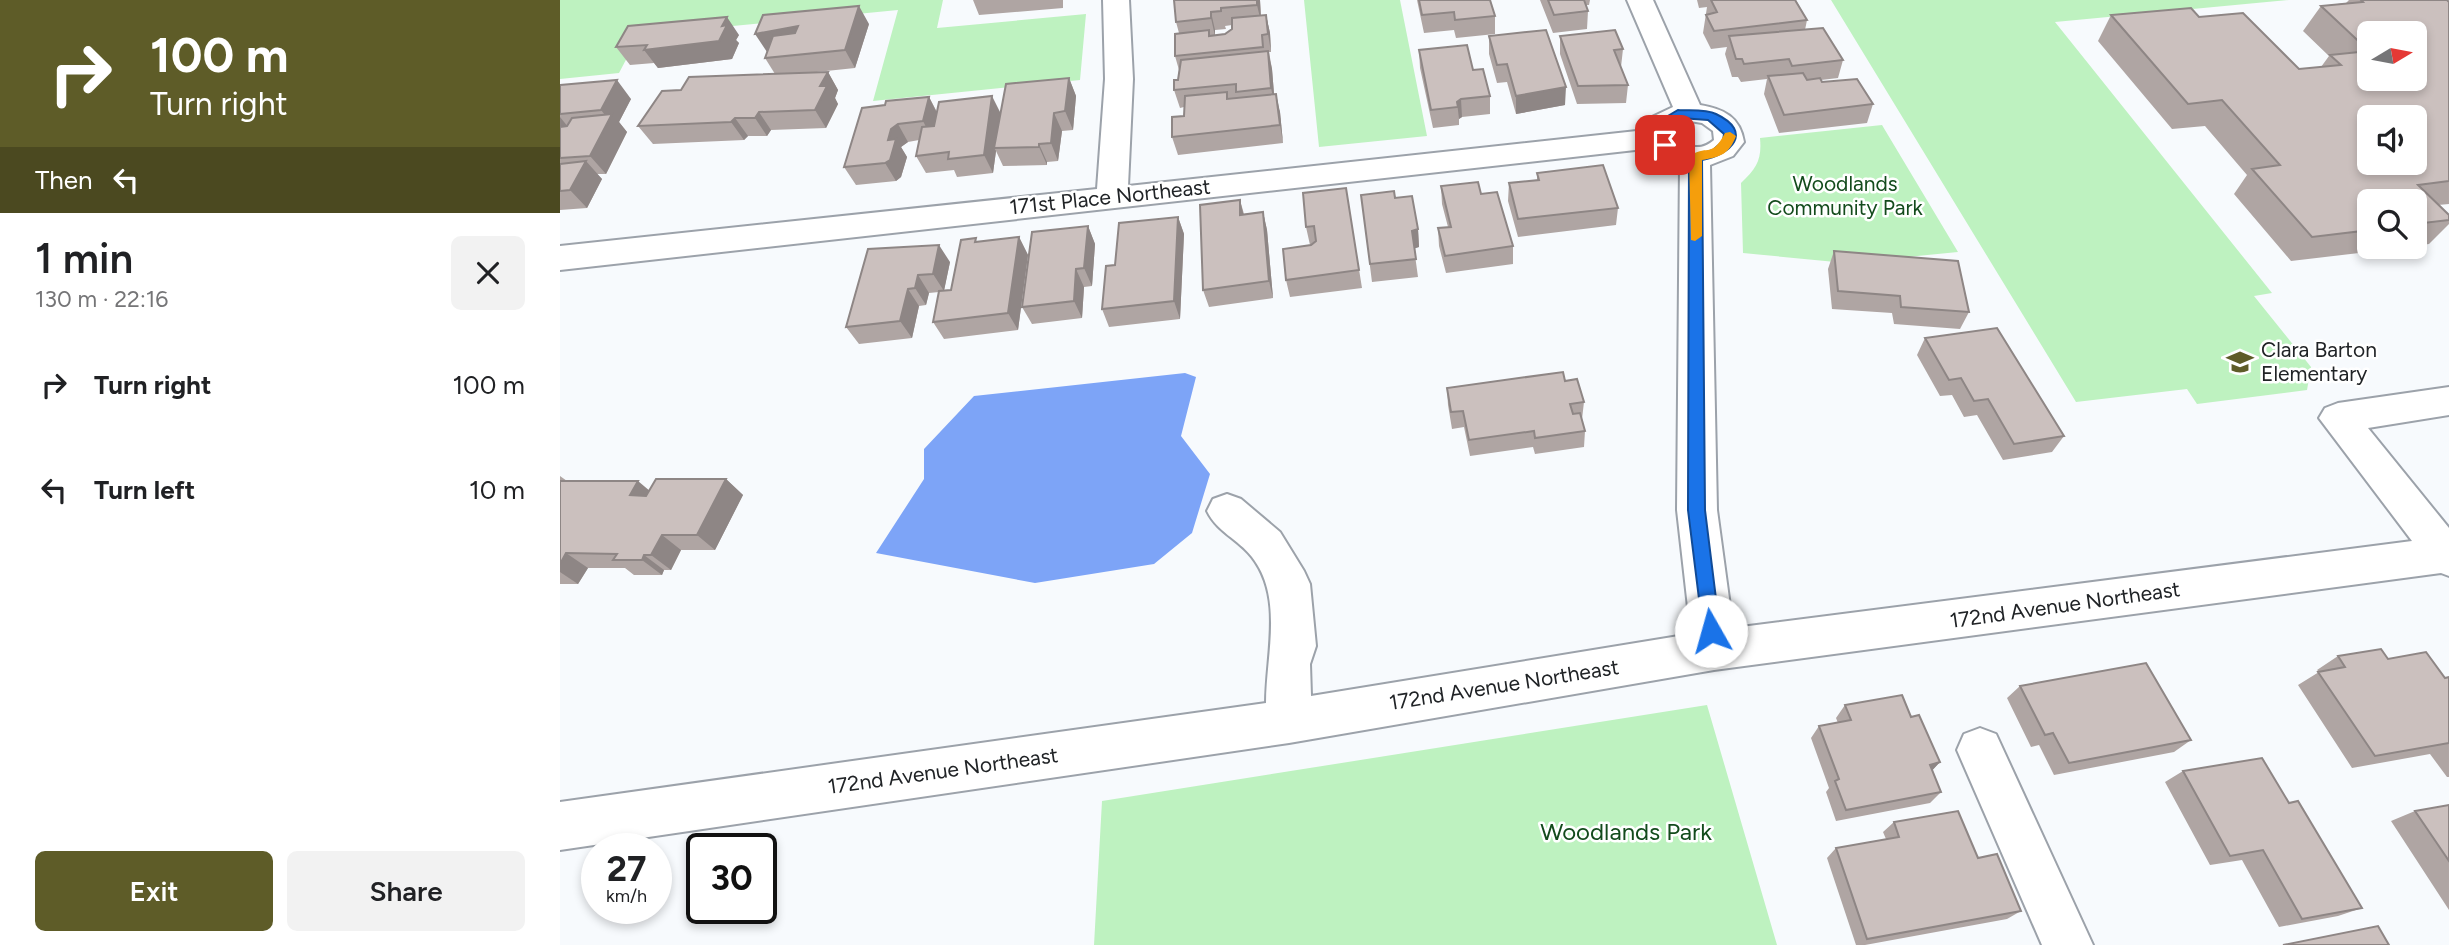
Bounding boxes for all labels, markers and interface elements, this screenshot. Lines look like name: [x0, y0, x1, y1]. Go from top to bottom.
north arrow: [2357, 21, 2427, 91]
map controls: [2357, 21, 2427, 259]
text: 100 m: [150, 25, 289, 84]
icon: right: [35, 28, 126, 119]
text: Turn right: [150, 85, 288, 123]
button: sound: [2357, 105, 2427, 175]
pin: [1635, 115, 1695, 175]
icon: arrive: [1646, 126, 1684, 164]
icon: left: [107, 161, 145, 199]
text: Then: [35, 164, 93, 196]
park label: Woodlands Community Park: [1767, 171, 1924, 220]
street label: 171st Place Northeast: [1008, 174, 1212, 219]
button: search: [2357, 189, 2427, 259]
text: 1 min: [35, 233, 133, 284]
button: close: [451, 236, 525, 310]
text: 130 m · 22:16: [35, 285, 168, 313]
place label: Clara Barton Elementary: [2261, 337, 2377, 386]
school or university icon: Clara Barton Elementary: [2225, 347, 2255, 377]
icon: right: [35, 366, 73, 404]
text: Turn right: [94, 369, 211, 401]
text: 100 m: [452, 369, 525, 401]
icon: left: [35, 471, 73, 509]
text: Turn left: [94, 474, 195, 506]
text: 10 m: [469, 474, 525, 506]
street label: 172nd Avenue Northeast: [1948, 576, 2182, 633]
position arrow: [1674, 594, 1748, 668]
street label: 172nd Avenue Northeast: [1387, 654, 1621, 715]
street label: 172nd Avenue Northeast: [826, 742, 1060, 799]
park label: Woodlands Park: [1540, 817, 1712, 846]
speed limit sign: 30: [686, 833, 777, 924]
text: 27: [607, 848, 646, 890]
button: Exit: [35, 851, 273, 931]
button: Share: [287, 851, 525, 931]
text: km/h: [606, 885, 647, 907]

